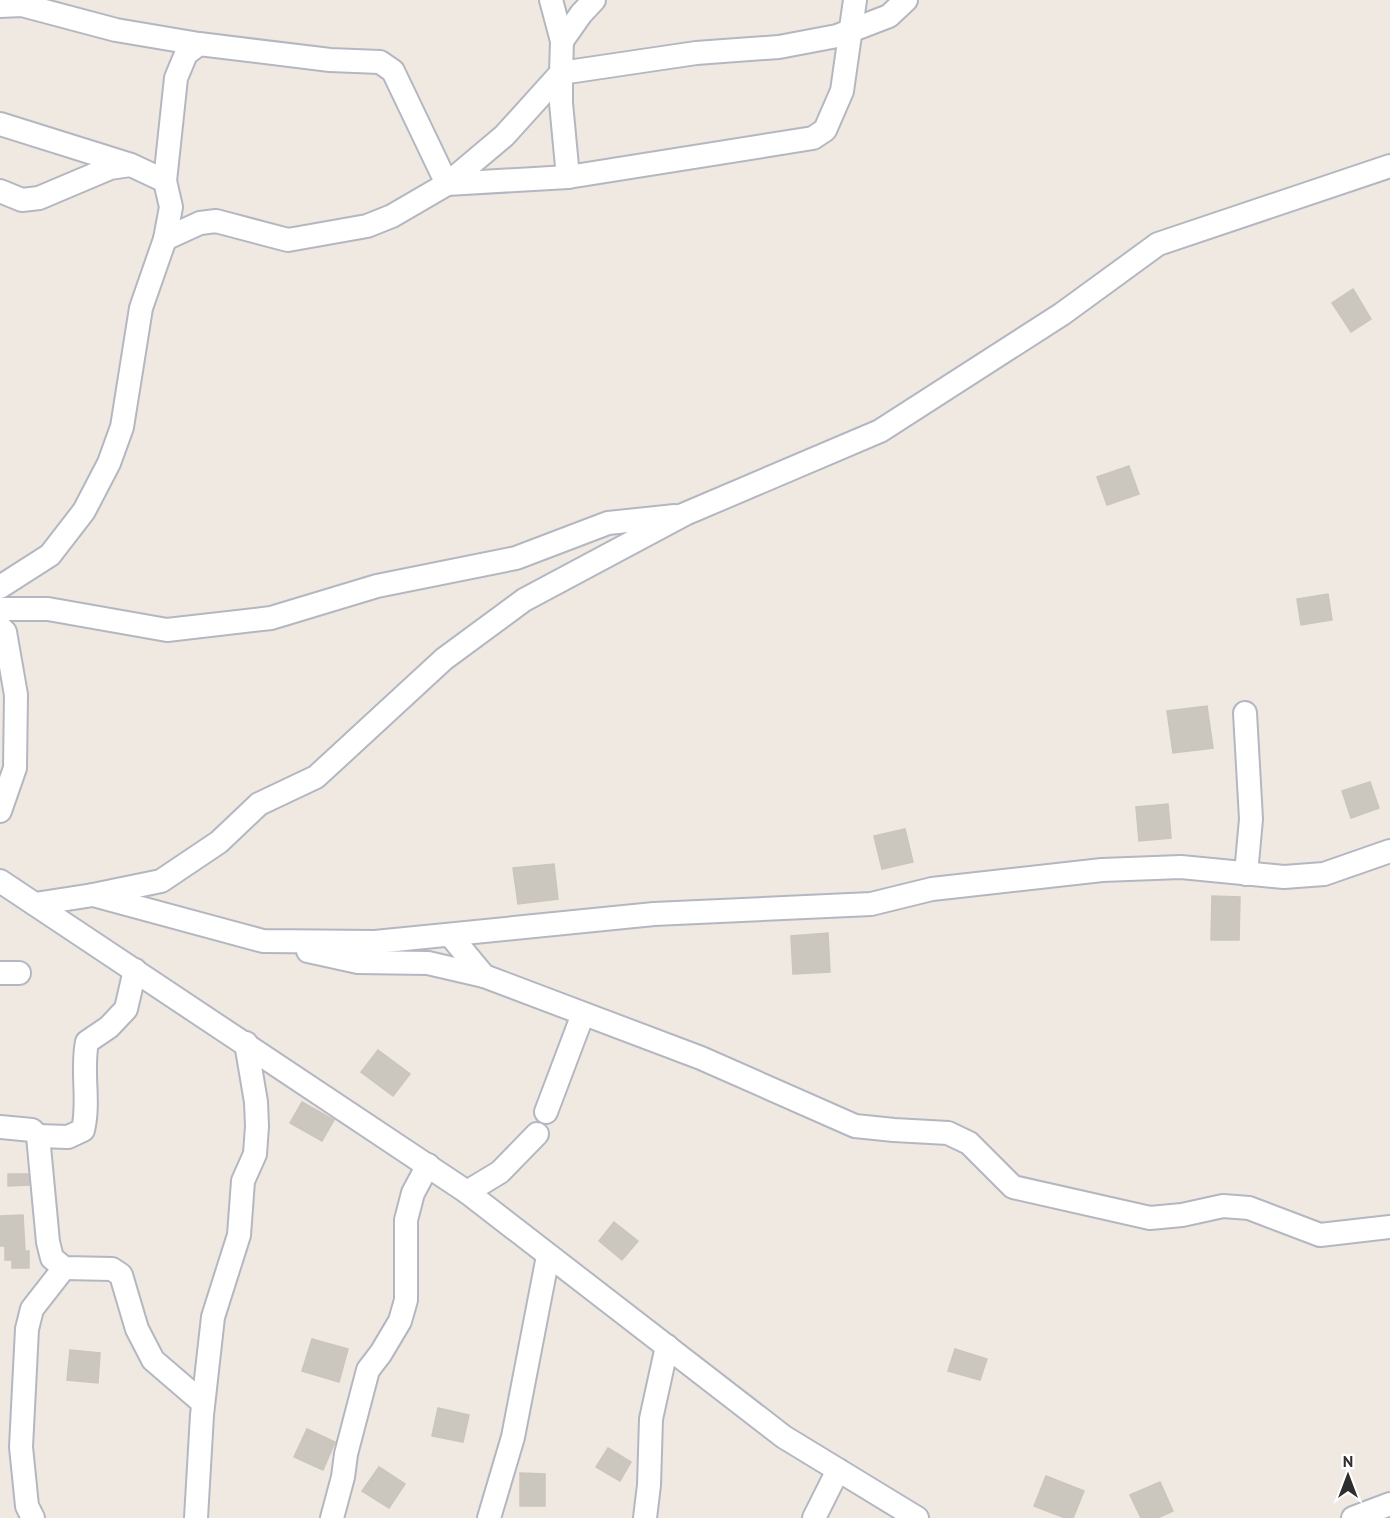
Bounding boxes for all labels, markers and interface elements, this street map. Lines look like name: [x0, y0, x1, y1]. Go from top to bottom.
north arrow: [1318, 1446, 1378, 1506]
text: N: [1343, 1451, 1353, 1471]

